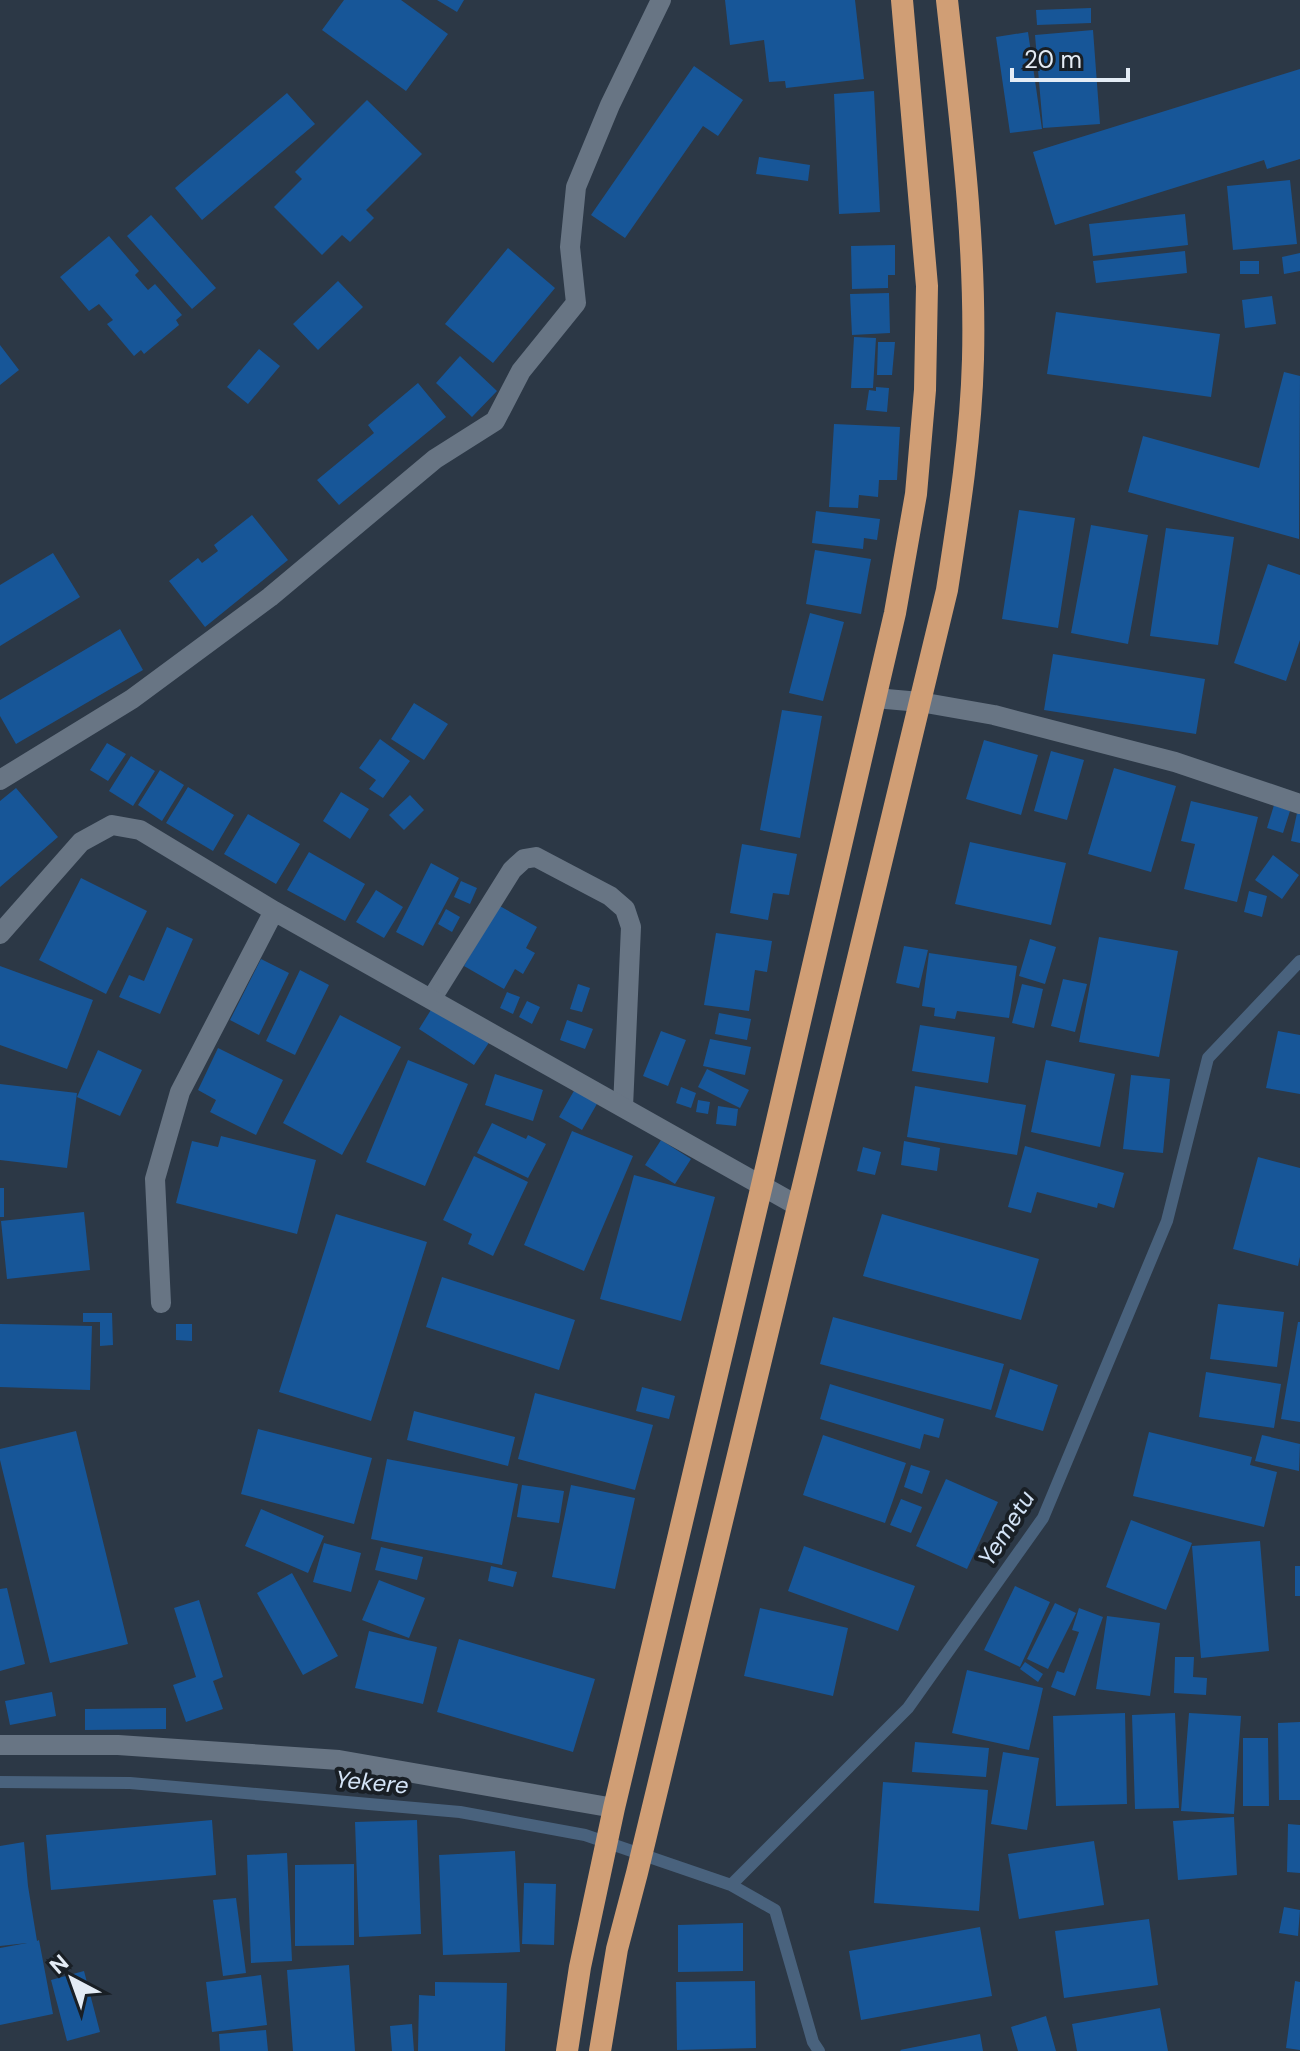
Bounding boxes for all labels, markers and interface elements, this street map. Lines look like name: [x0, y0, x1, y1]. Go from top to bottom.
scale bar: [1012, 32, 1128, 82]
text: 20 m: [1024, 44, 1082, 75]
water label: Yemetu: [971, 1484, 1041, 1572]
water label: Yekere: [334, 1763, 410, 1801]
north arrow: [32, 1939, 112, 2019]
text: N: [44, 1948, 75, 1980]

